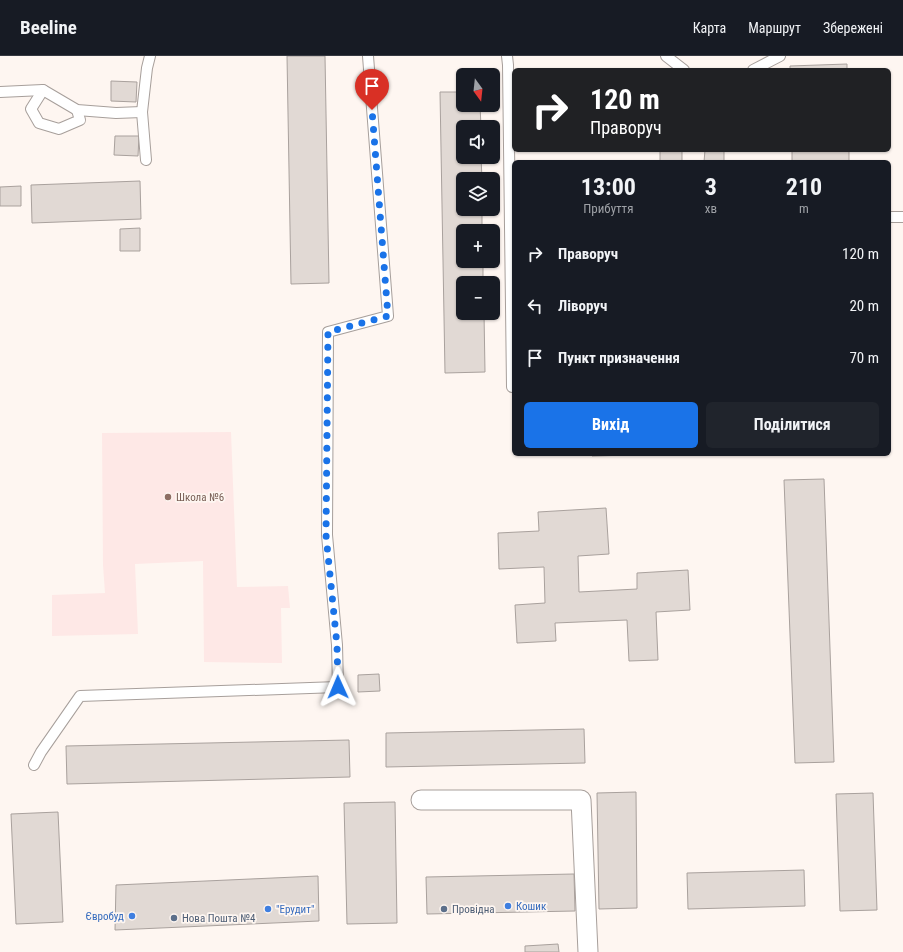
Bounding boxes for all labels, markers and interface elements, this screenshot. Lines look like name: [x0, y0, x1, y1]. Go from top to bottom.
text: Beeline: [20, 16, 77, 39]
text: Карта: [693, 20, 726, 36]
text: Маршрут: [748, 20, 801, 36]
text: Збережені: [823, 20, 883, 36]
north arrow: [456, 68, 500, 112]
map controls: [456, 68, 500, 320]
pin: [355, 69, 389, 110]
icon: arrive: [361, 75, 383, 97]
text: 120 m: [590, 83, 660, 116]
icon: right: [524, 84, 576, 136]
text: Праворуч: [590, 117, 662, 138]
button: sound: [456, 120, 500, 164]
button: layers: [456, 172, 500, 216]
text: 13:00: [581, 173, 636, 201]
text: 3: [705, 173, 717, 201]
text: 210: [786, 173, 822, 201]
text: Прибуття: [583, 201, 633, 216]
text: хв: [705, 201, 717, 216]
text: m: [799, 201, 809, 216]
button: +: [456, 224, 500, 268]
icon: right: [524, 243, 546, 265]
text: Праворуч: [558, 245, 618, 263]
text: 120 m: [842, 245, 879, 263]
button: −: [456, 276, 500, 320]
icon: left: [524, 295, 546, 317]
text: Ліворуч: [558, 297, 607, 315]
text: 20 m: [849, 297, 879, 315]
icon: arrive: [524, 347, 546, 369]
text: Пункт призначення: [558, 349, 680, 367]
text: 70 m: [849, 349, 879, 367]
button: Вихід: [524, 402, 698, 448]
button: Поділитися: [706, 402, 879, 448]
place label: Школа №6: [176, 491, 224, 504]
marker: Школа №6: [163, 492, 173, 502]
position arrow: [317, 666, 359, 708]
place label: Кошик: [516, 900, 547, 913]
marker: Кошик: [503, 901, 513, 911]
place label: "Ерудит": [276, 903, 314, 916]
place label: Провідна: [452, 903, 495, 916]
marker: "Ерудит": [263, 904, 273, 914]
marker: Провідна: [439, 904, 449, 914]
place label: Євробуд: [86, 910, 124, 923]
marker: Євробуд: [127, 911, 137, 921]
place label: Нова Пошта №4: [182, 912, 256, 925]
marker: Нова Пошта №4: [169, 913, 179, 923]

